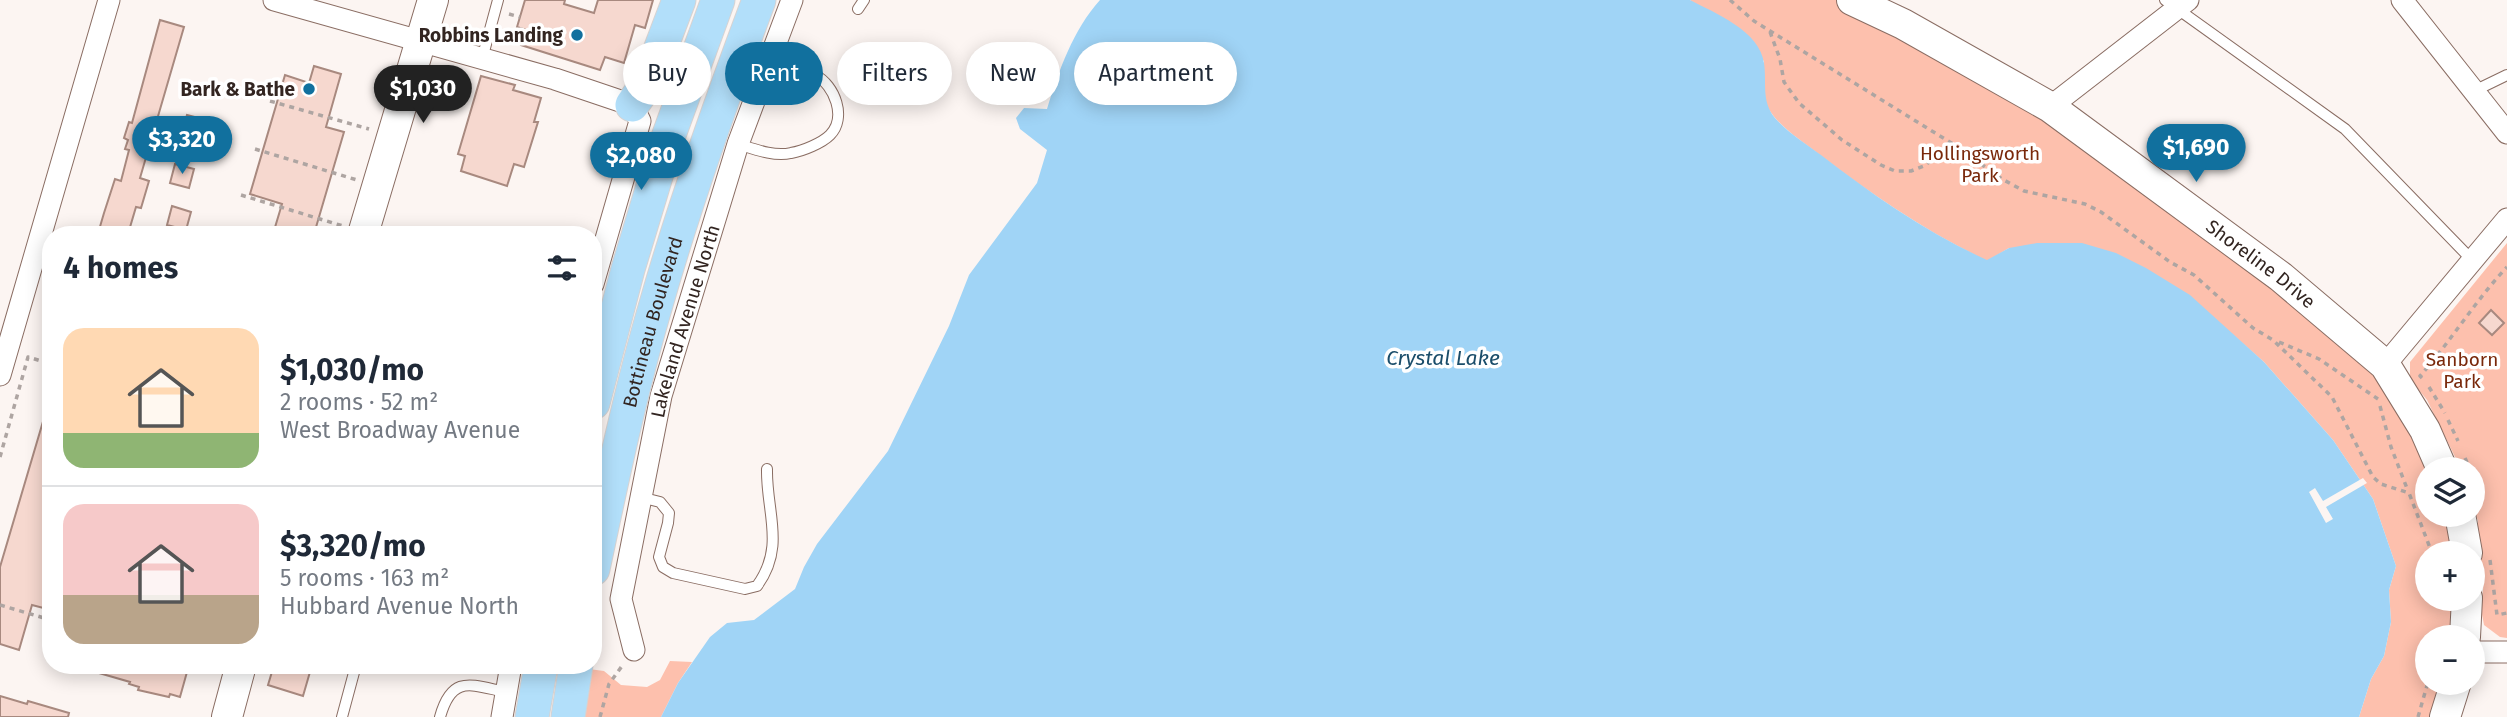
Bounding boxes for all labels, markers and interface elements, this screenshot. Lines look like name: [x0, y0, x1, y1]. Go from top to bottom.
place label: Robbins Landing: [419, 24, 564, 47]
marker: Robbins Landing: [569, 27, 585, 43]
chip: Buy: [623, 42, 711, 105]
chip: Rent: [725, 42, 823, 105]
chip: Filters: [837, 42, 952, 105]
chip: New: [966, 42, 1060, 105]
chip: Apartment: [1074, 42, 1237, 105]
pin: $1,030: [366, 66, 480, 125]
text: $1,030: [390, 74, 456, 102]
place label: Bark & Bathe: [180, 78, 295, 101]
marker: Bark & Bathe: [301, 81, 317, 97]
pin: $3,320: [125, 116, 239, 176]
pin: $1,690: [2139, 124, 2253, 184]
text: $3,320: [148, 125, 216, 153]
pin: $2,080: [584, 132, 698, 192]
text: $1,690: [2163, 133, 2229, 161]
text: $2,080: [606, 141, 676, 169]
park label: Hollingsworth Park: [1920, 142, 2040, 187]
street label: Shoreline Drive: [2201, 215, 2320, 313]
street label: Lakeland Avenue North: [646, 222, 725, 420]
street label: Bottineau Boulevard: [618, 234, 688, 410]
icon: filters: [543, 249, 581, 287]
text: 4 homes: [63, 250, 178, 286]
water label: Crystal Lake: [1386, 345, 1500, 371]
park label: Sanborn Park: [2426, 348, 2498, 393]
text: $1,030/mo: [280, 352, 424, 388]
icon: home: [119, 356, 203, 440]
text: 2 rooms · 52 m²: [280, 388, 438, 416]
text: West Broadway Avenue: [280, 416, 520, 444]
map controls: [2415, 457, 2485, 695]
button: layers: [2415, 457, 2485, 527]
text: $3,320/mo: [280, 528, 426, 564]
icon: home: [119, 532, 203, 616]
button: +: [2415, 541, 2485, 611]
text: 5 rooms · 163 m²: [280, 564, 449, 592]
text: Hubbard Avenue North: [280, 592, 519, 620]
button: −: [2415, 625, 2485, 695]

